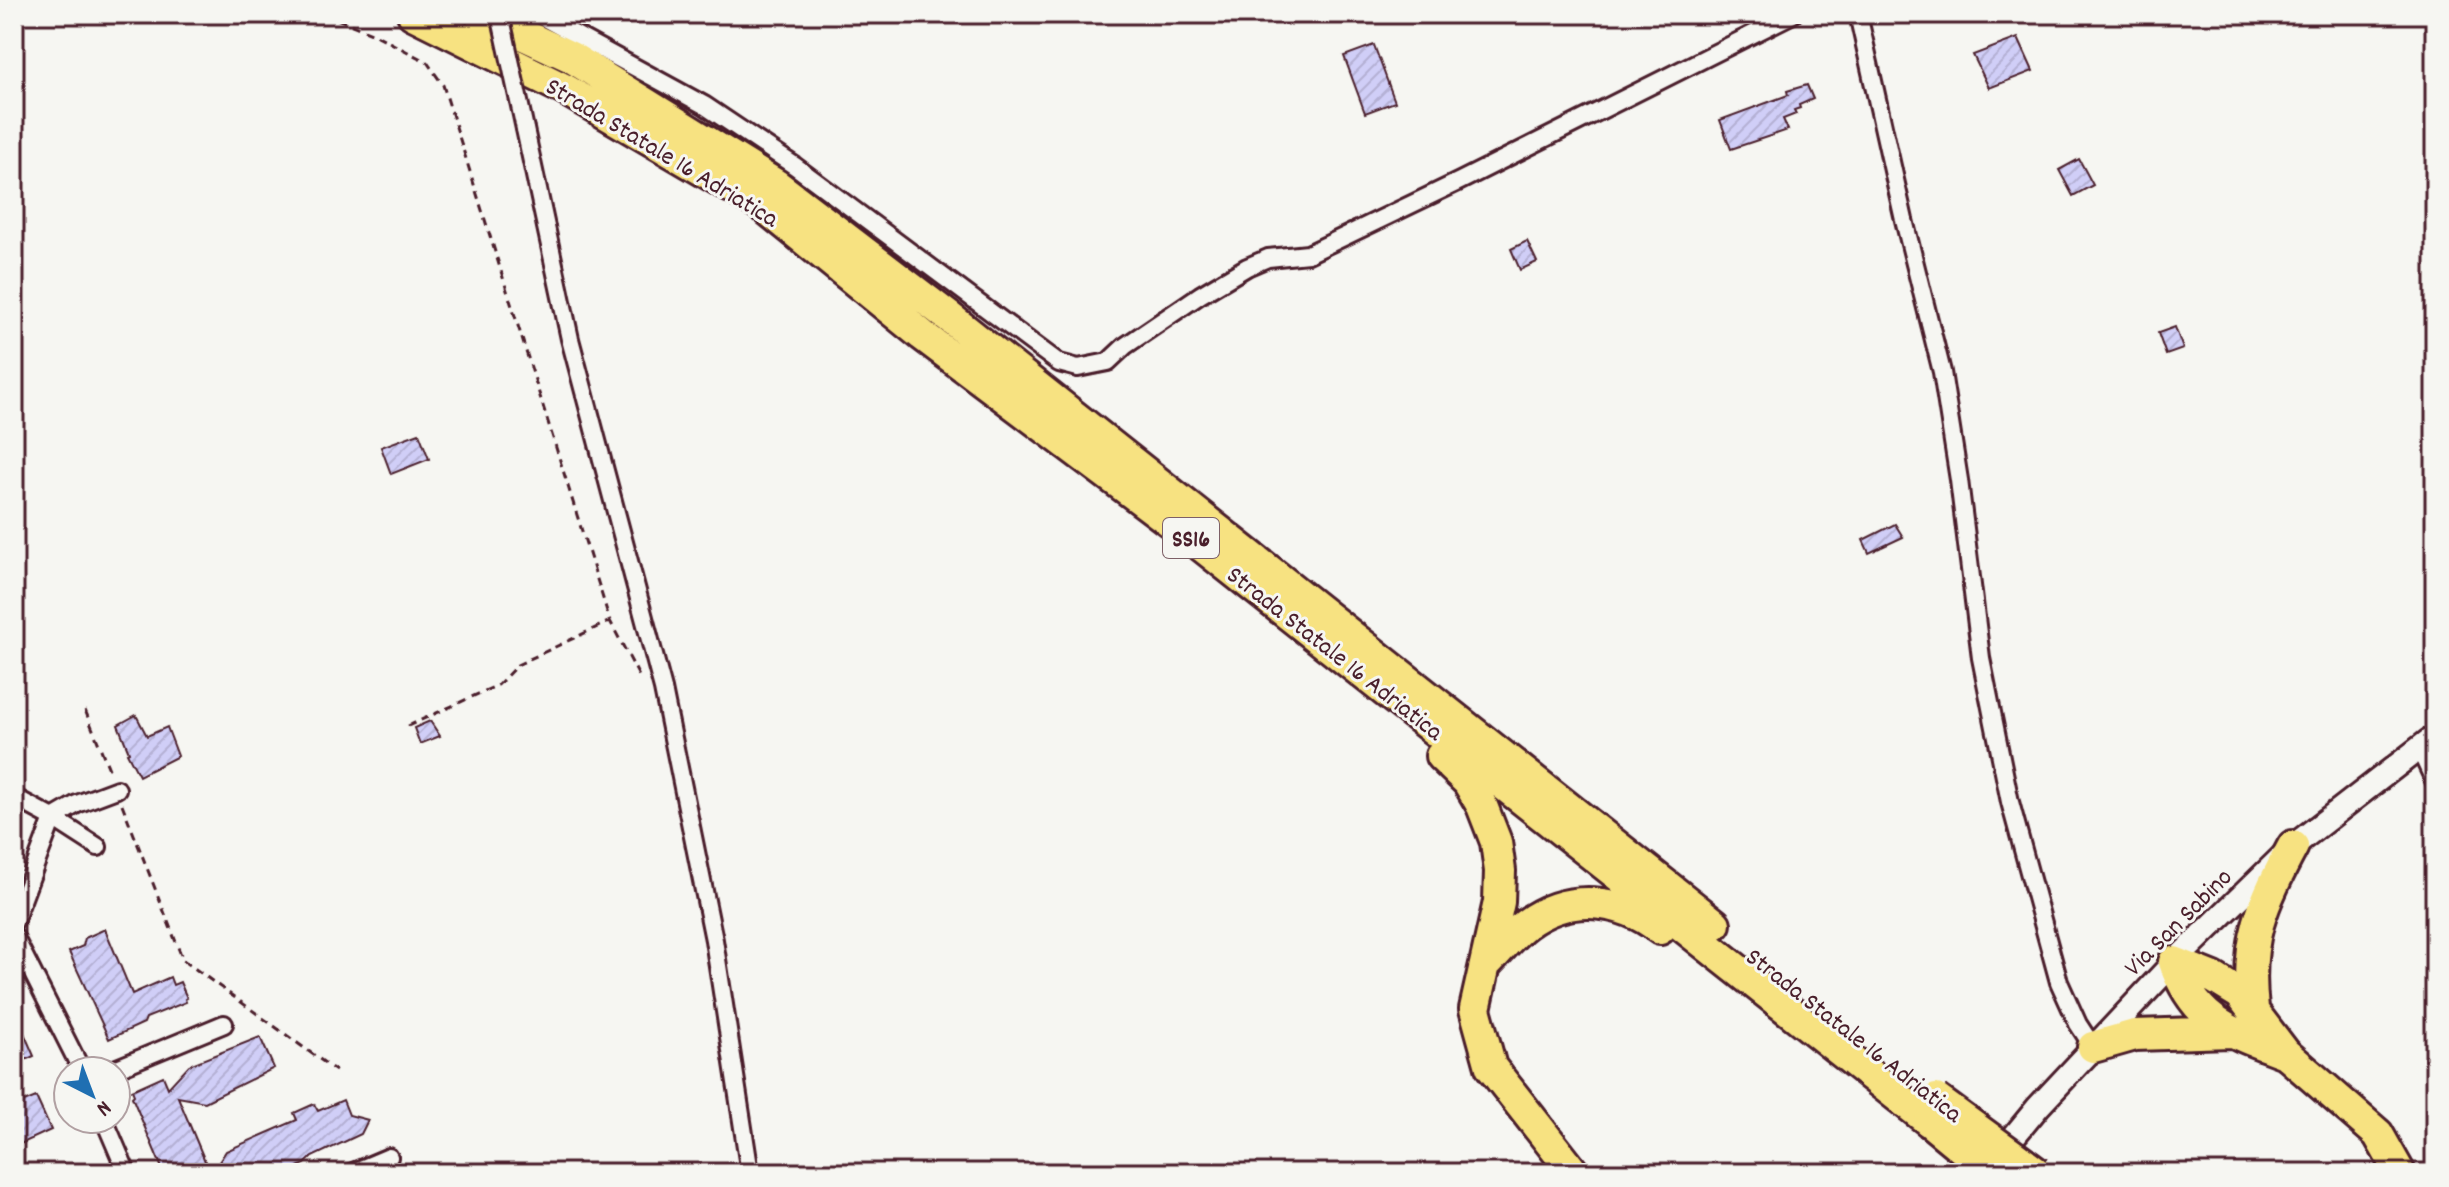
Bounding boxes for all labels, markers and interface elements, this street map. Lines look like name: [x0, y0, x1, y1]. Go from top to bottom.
street label: Strada Statale 16 Adriatica: [538, 70, 786, 239]
road number: SS16: [1163, 518, 1219, 558]
street label: Strada Statale 16 Adriatica: [1218, 558, 1451, 752]
street label: Via San Sabino: [2117, 861, 2242, 986]
street label: Strada Statale 16 Adriatica: [1737, 940, 1970, 1134]
north arrow: [52, 1055, 132, 1135]
text: N: [89, 1092, 117, 1123]

